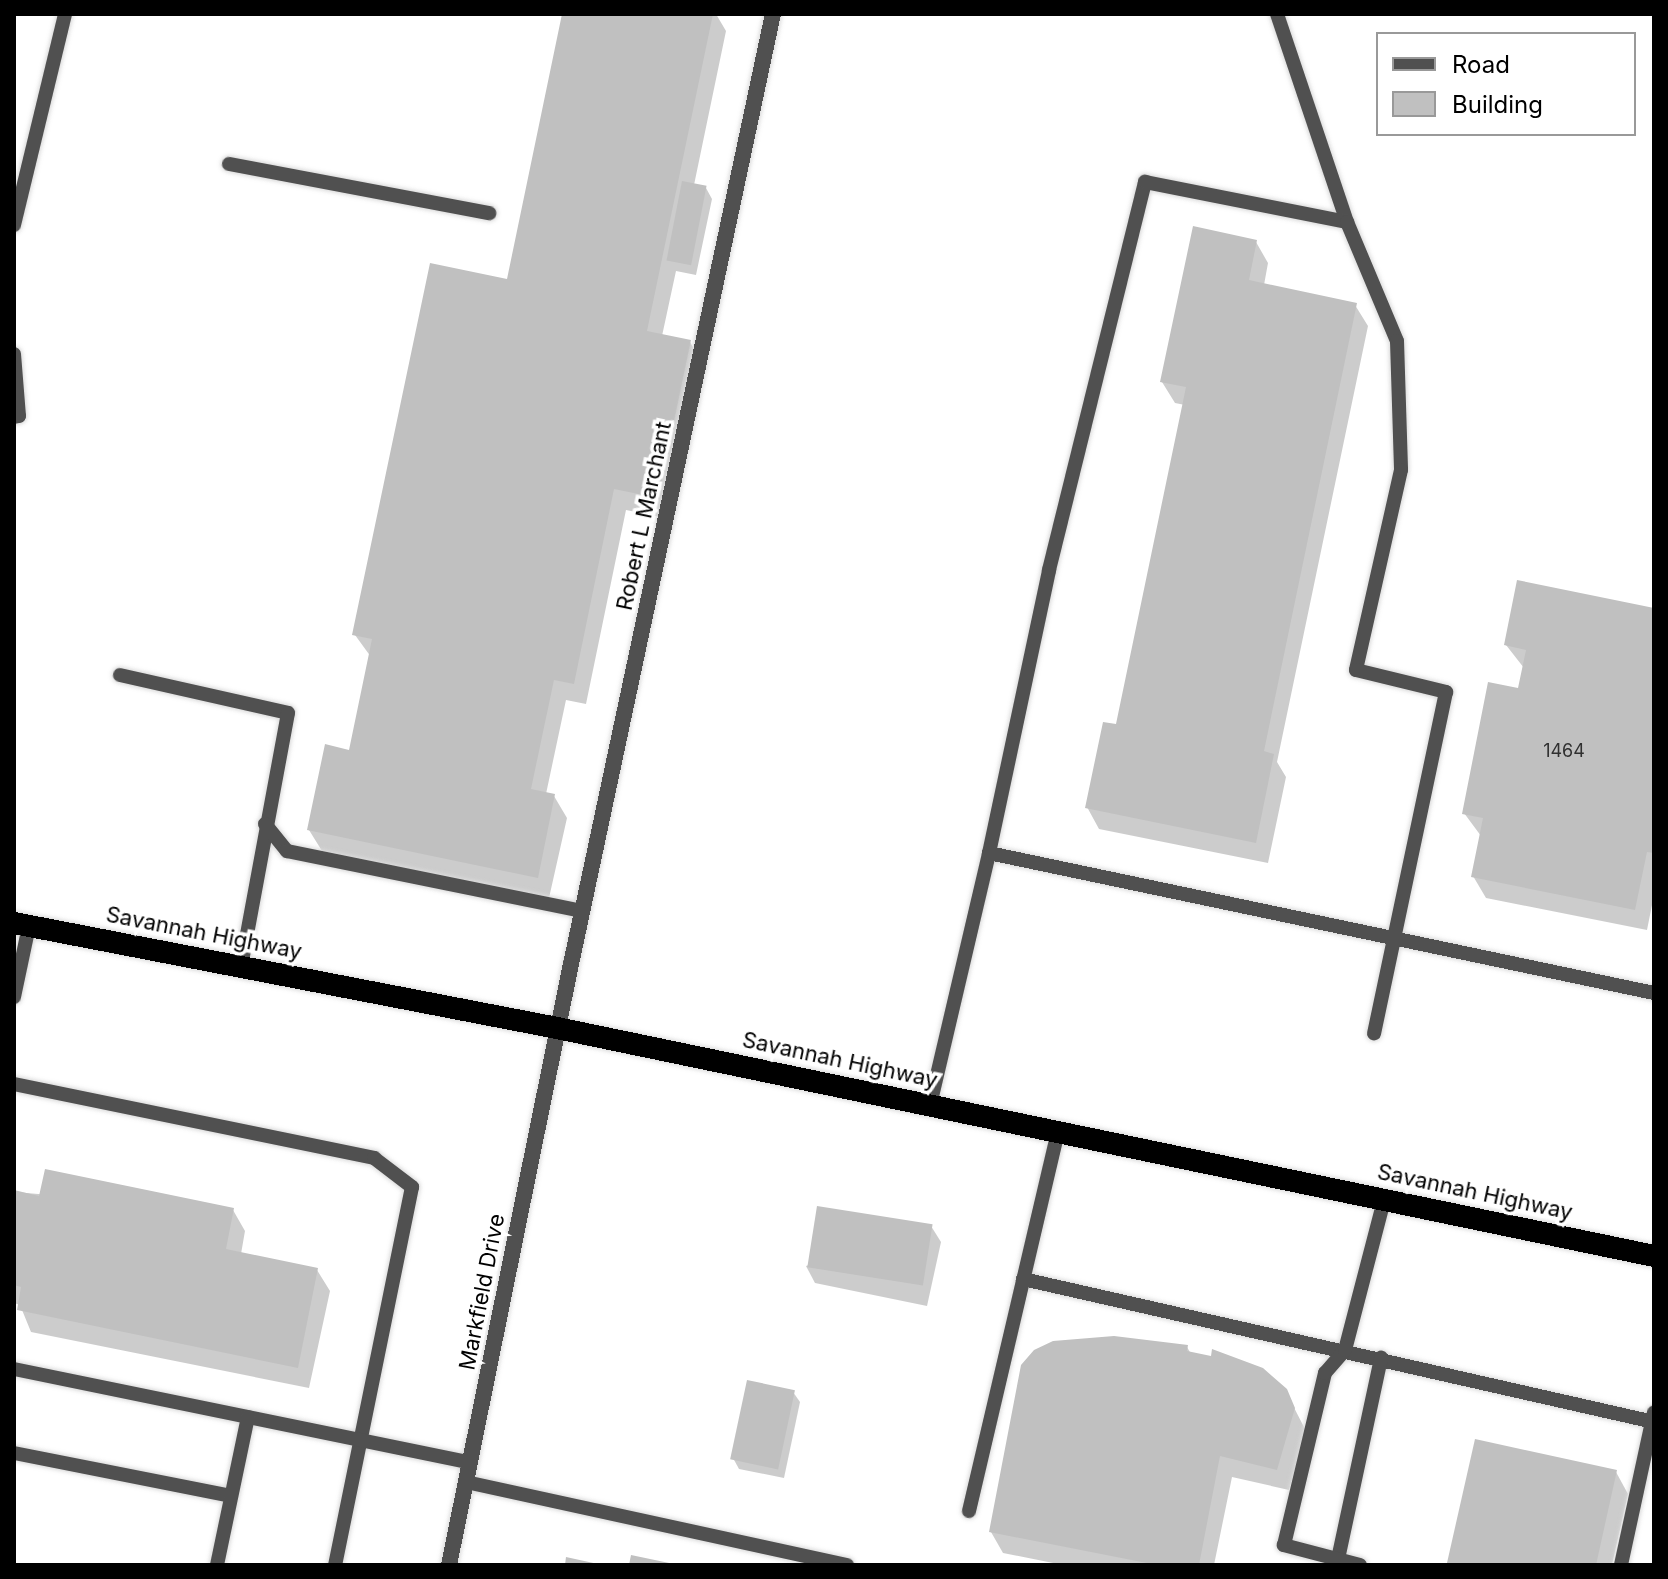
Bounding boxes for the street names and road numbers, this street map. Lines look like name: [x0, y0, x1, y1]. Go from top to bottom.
street label: Robert L Marchant: [611, 419, 677, 613]
street label: Savannah Highway: [104, 901, 304, 965]
street label: Savannah Highway: [740, 1026, 940, 1094]
street label: Savannah Highway: [1375, 1158, 1575, 1226]
street label: Markfield Drive: [454, 1212, 510, 1372]

